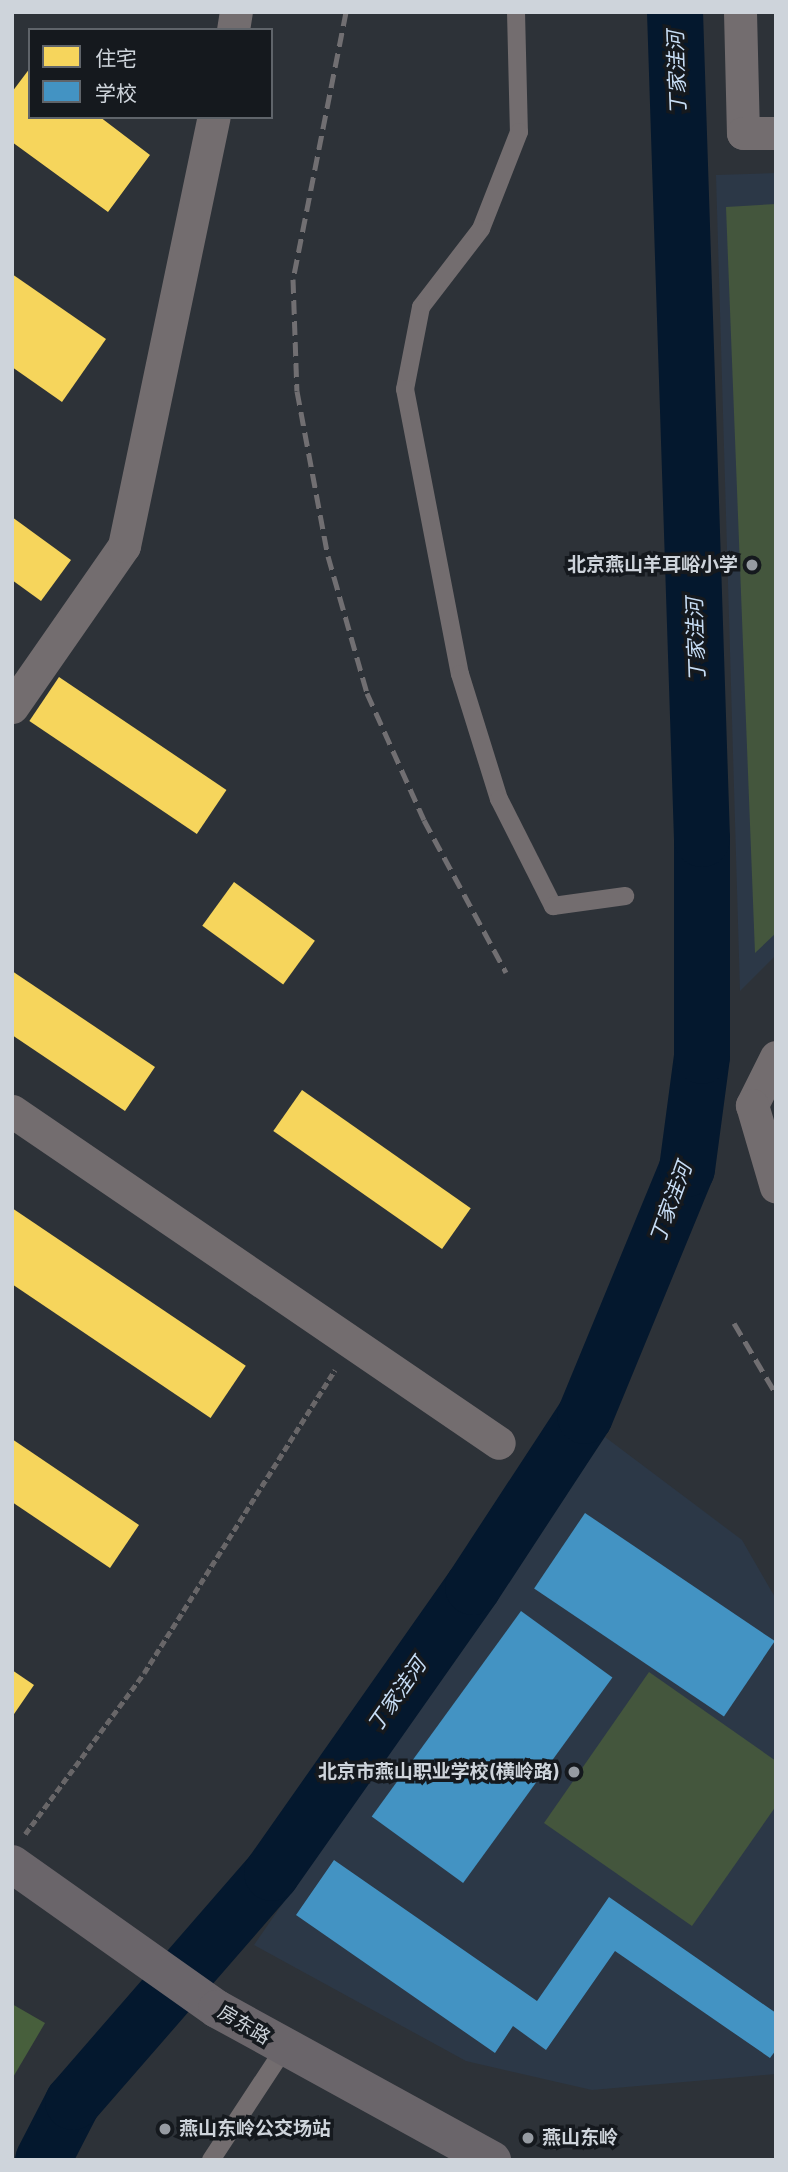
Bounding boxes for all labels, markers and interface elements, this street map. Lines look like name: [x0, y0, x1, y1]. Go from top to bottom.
legend: [28, 28, 273, 119]
water label: 丁家洼河: [663, 31, 691, 115]
text: 住宅: [95, 46, 137, 71]
text: 学校: [95, 81, 137, 106]
place label: 北京燕山羊耳峪小学: [567, 554, 738, 576]
marker: 北京燕山羊耳峪小学: [744, 557, 760, 573]
water label: 丁家洼河: [682, 598, 710, 682]
water label: 丁家洼河: [645, 1159, 697, 1247]
water label: 丁家洼河: [363, 1653, 431, 1737]
place label: 北京市燕山职业学校(横岭路): [318, 1761, 560, 1783]
marker: 北京市燕山职业学校(横岭路): [566, 1764, 582, 1780]
street label: 房东路: [214, 2001, 274, 2049]
place label: 燕山东岭公交场站: [179, 2118, 331, 2140]
marker: 燕山东岭公交场站: [157, 2121, 173, 2137]
place label: 燕山东岭: [542, 2127, 618, 2149]
marker: 燕山东岭: [520, 2130, 536, 2146]

